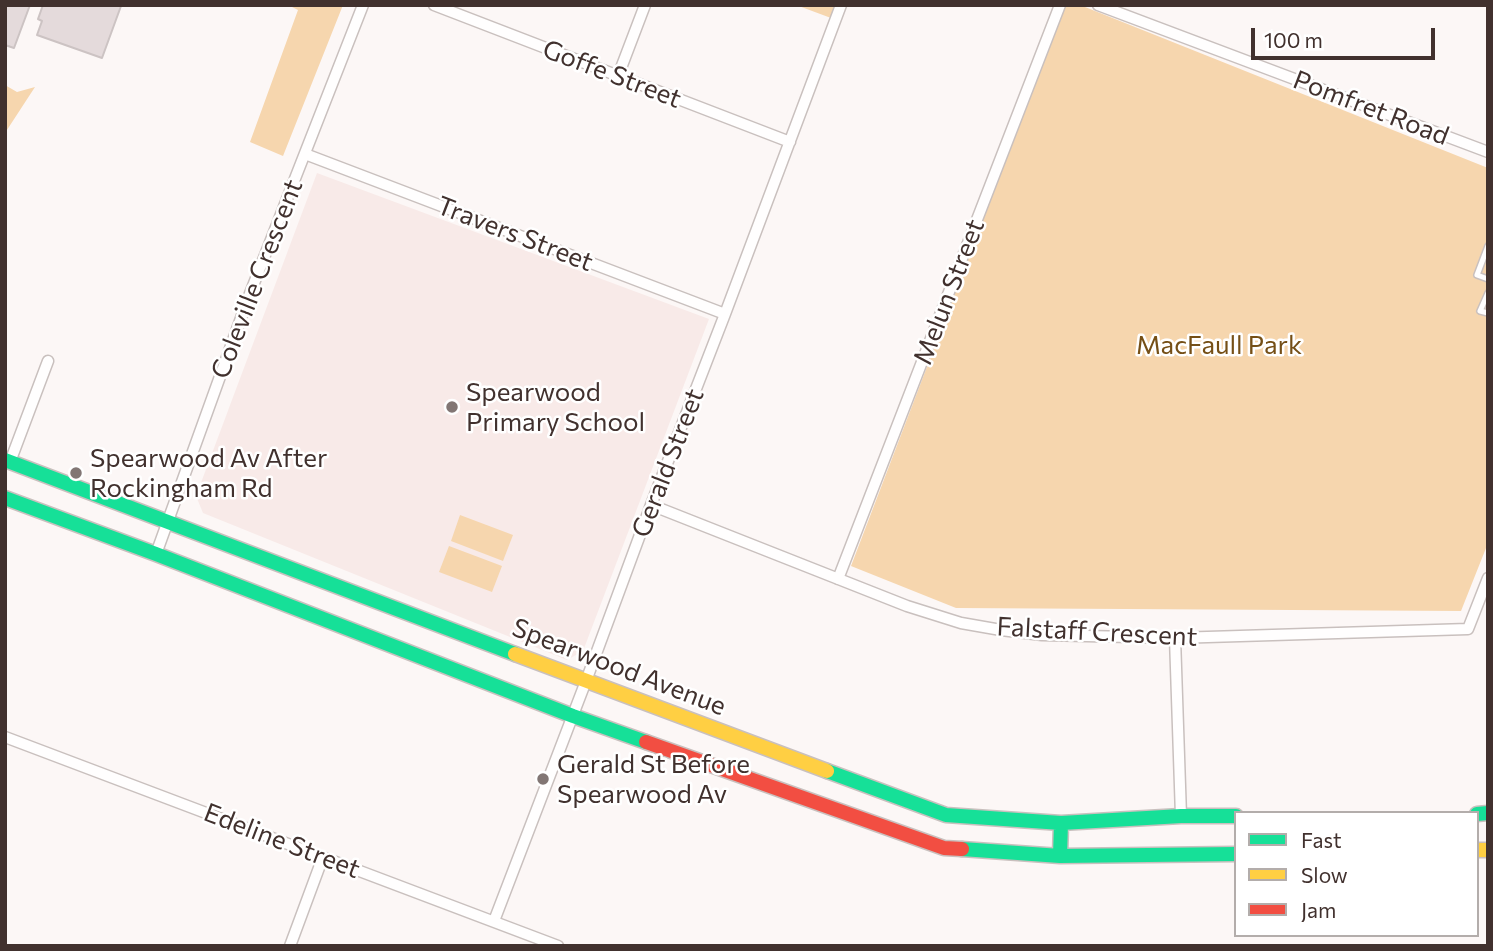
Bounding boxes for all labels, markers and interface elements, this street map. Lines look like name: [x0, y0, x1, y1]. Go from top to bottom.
scale bar: [1255, 14, 1439, 58]
text: 100 m: [1264, 27, 1323, 52]
street label: Goffe Street: [538, 33, 686, 115]
street label: Pomfret Road: [1289, 64, 1453, 152]
street label: Coleville Crescent: [205, 175, 309, 383]
street label: Travers Street: [433, 190, 597, 278]
street label: Melun Street: [907, 215, 991, 369]
park label: MacFaull Park: [1136, 329, 1302, 361]
place label: Spearwood Primary School: [466, 376, 645, 438]
street label: Gerald Street: [625, 384, 711, 542]
marker: Spearwood Primary School: [444, 399, 460, 415]
place label: Spearwood Av After Rockingham Rd: [90, 442, 327, 504]
marker: Spearwood Av After Rockingham Rd: [68, 465, 84, 481]
street label: Falstaff Crescent: [996, 611, 1198, 653]
street label: Spearwood Avenue: [508, 612, 730, 722]
place label: Gerald St Before Spearwood Av: [557, 748, 750, 810]
marker: Gerald St Before Spearwood Av: [535, 771, 551, 787]
street label: Edeline Street: [200, 797, 364, 885]
legend: [1234, 811, 1479, 937]
text: Fast: [1301, 827, 1342, 852]
text: Slow: [1301, 862, 1348, 887]
text: Jam: [1301, 897, 1336, 922]

